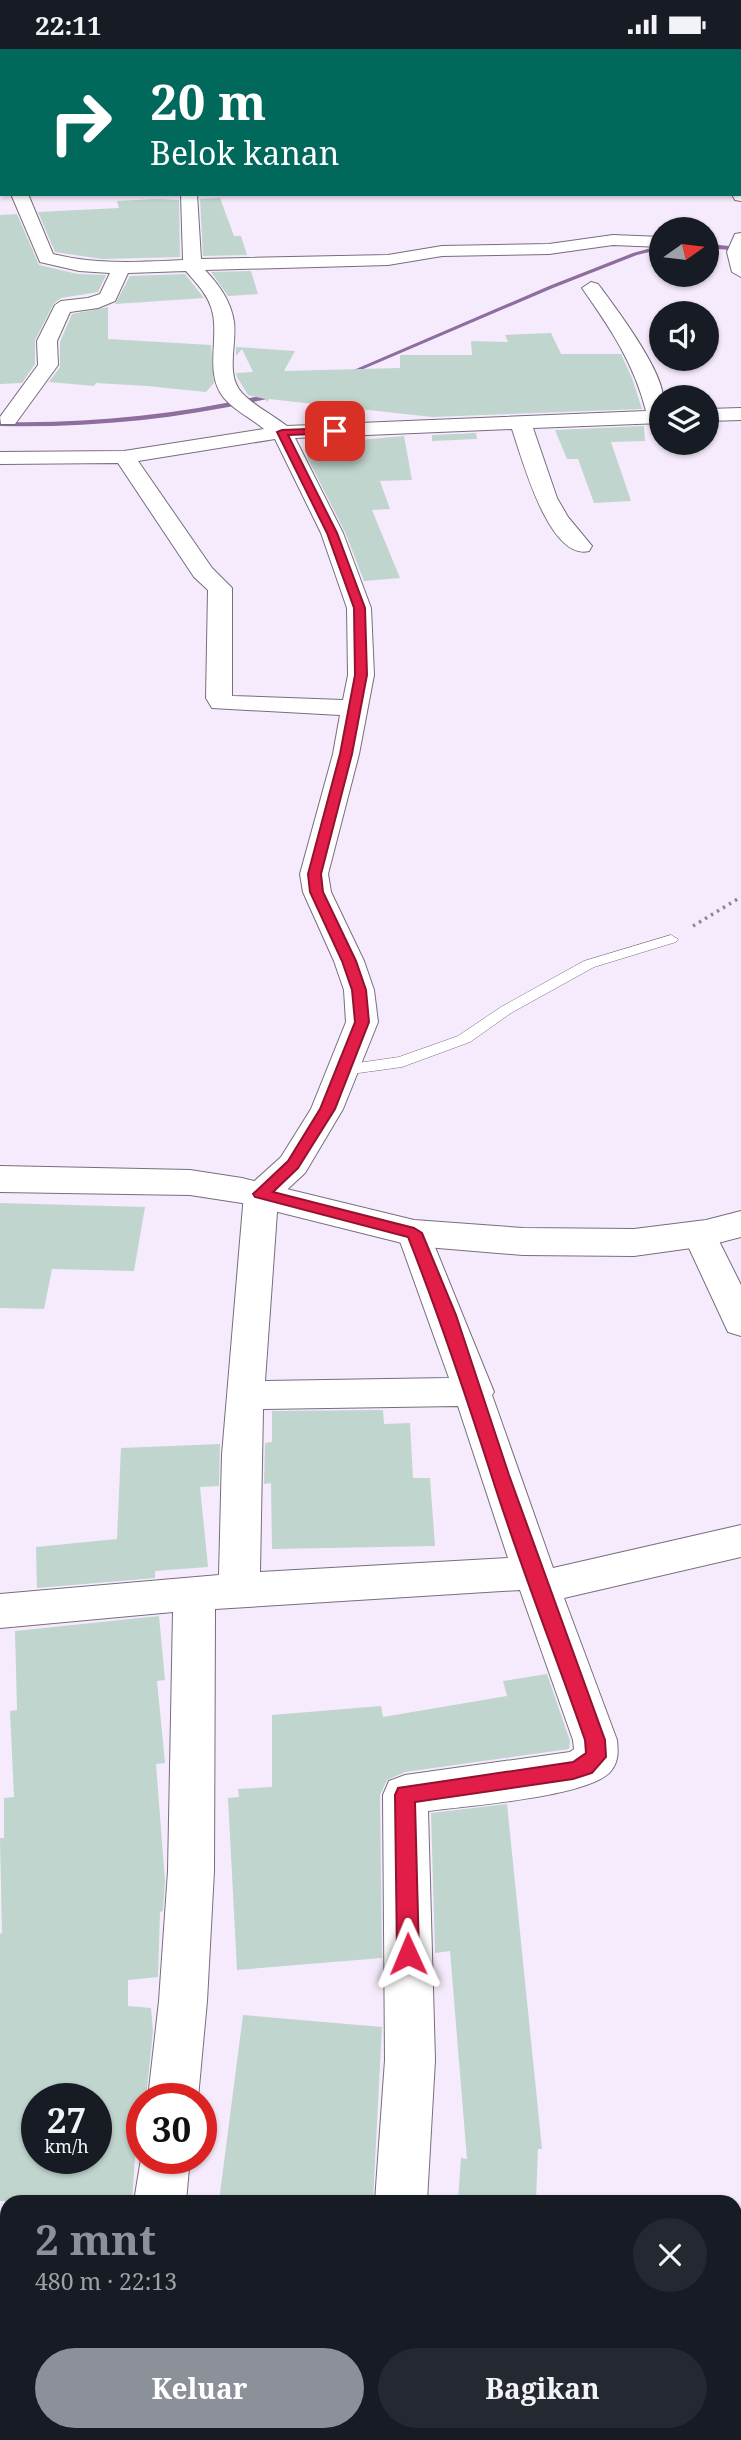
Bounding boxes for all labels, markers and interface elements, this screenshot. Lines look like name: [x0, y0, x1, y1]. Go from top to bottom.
text: 22:11: [35, 7, 102, 43]
text: 20 m: [150, 68, 266, 134]
icon: right: [35, 77, 126, 168]
text: Belok kanan: [150, 131, 340, 174]
north arrow: [649, 217, 719, 287]
map controls: [649, 217, 719, 455]
button: sound: [649, 301, 719, 371]
button: layers: [649, 385, 719, 455]
pin: [305, 401, 365, 461]
icon: arrive: [316, 412, 354, 450]
position arrow: [371, 1917, 445, 1991]
speed limit sign: 30: [126, 2083, 217, 2174]
text: 27: [47, 2096, 86, 2143]
text: km/h: [44, 2134, 89, 2158]
text: 2 mnt: [35, 2210, 156, 2267]
button: close: [633, 2218, 707, 2292]
text: 480 m · 22:13: [35, 2265, 177, 2297]
button: Keluar: [35, 2348, 364, 2428]
button: Bagikan: [378, 2348, 707, 2428]

